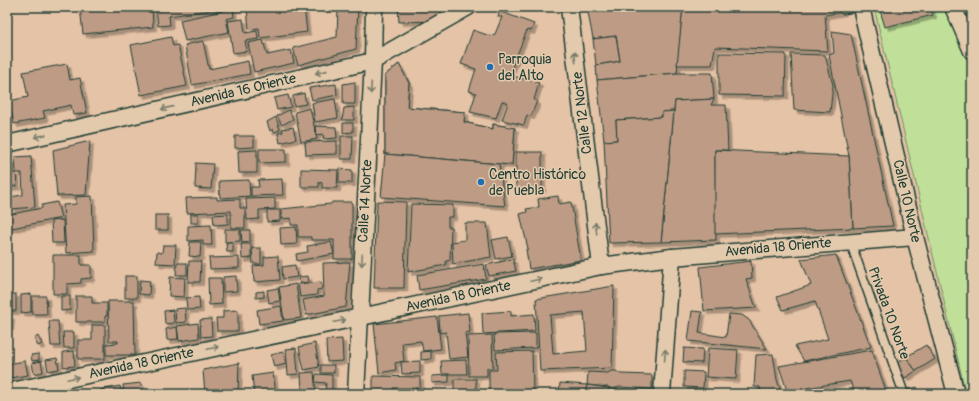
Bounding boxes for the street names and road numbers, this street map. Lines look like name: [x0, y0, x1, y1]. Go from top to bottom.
street label: Avenida 16 Oriente: [188, 70, 298, 110]
street label: Calle 12 Norte: [569, 71, 595, 155]
street label: Calle 10 Norte: [889, 158, 925, 244]
street label: Calle 14 Norte: [354, 159, 376, 243]
street label: Avenida 18 Oriente: [724, 234, 832, 260]
street label: Privada 10 Norte: [864, 264, 914, 362]
street label: Avenida 18 Oriente: [404, 277, 512, 315]
street label: Avenida 18 Oriente: [87, 344, 195, 382]

